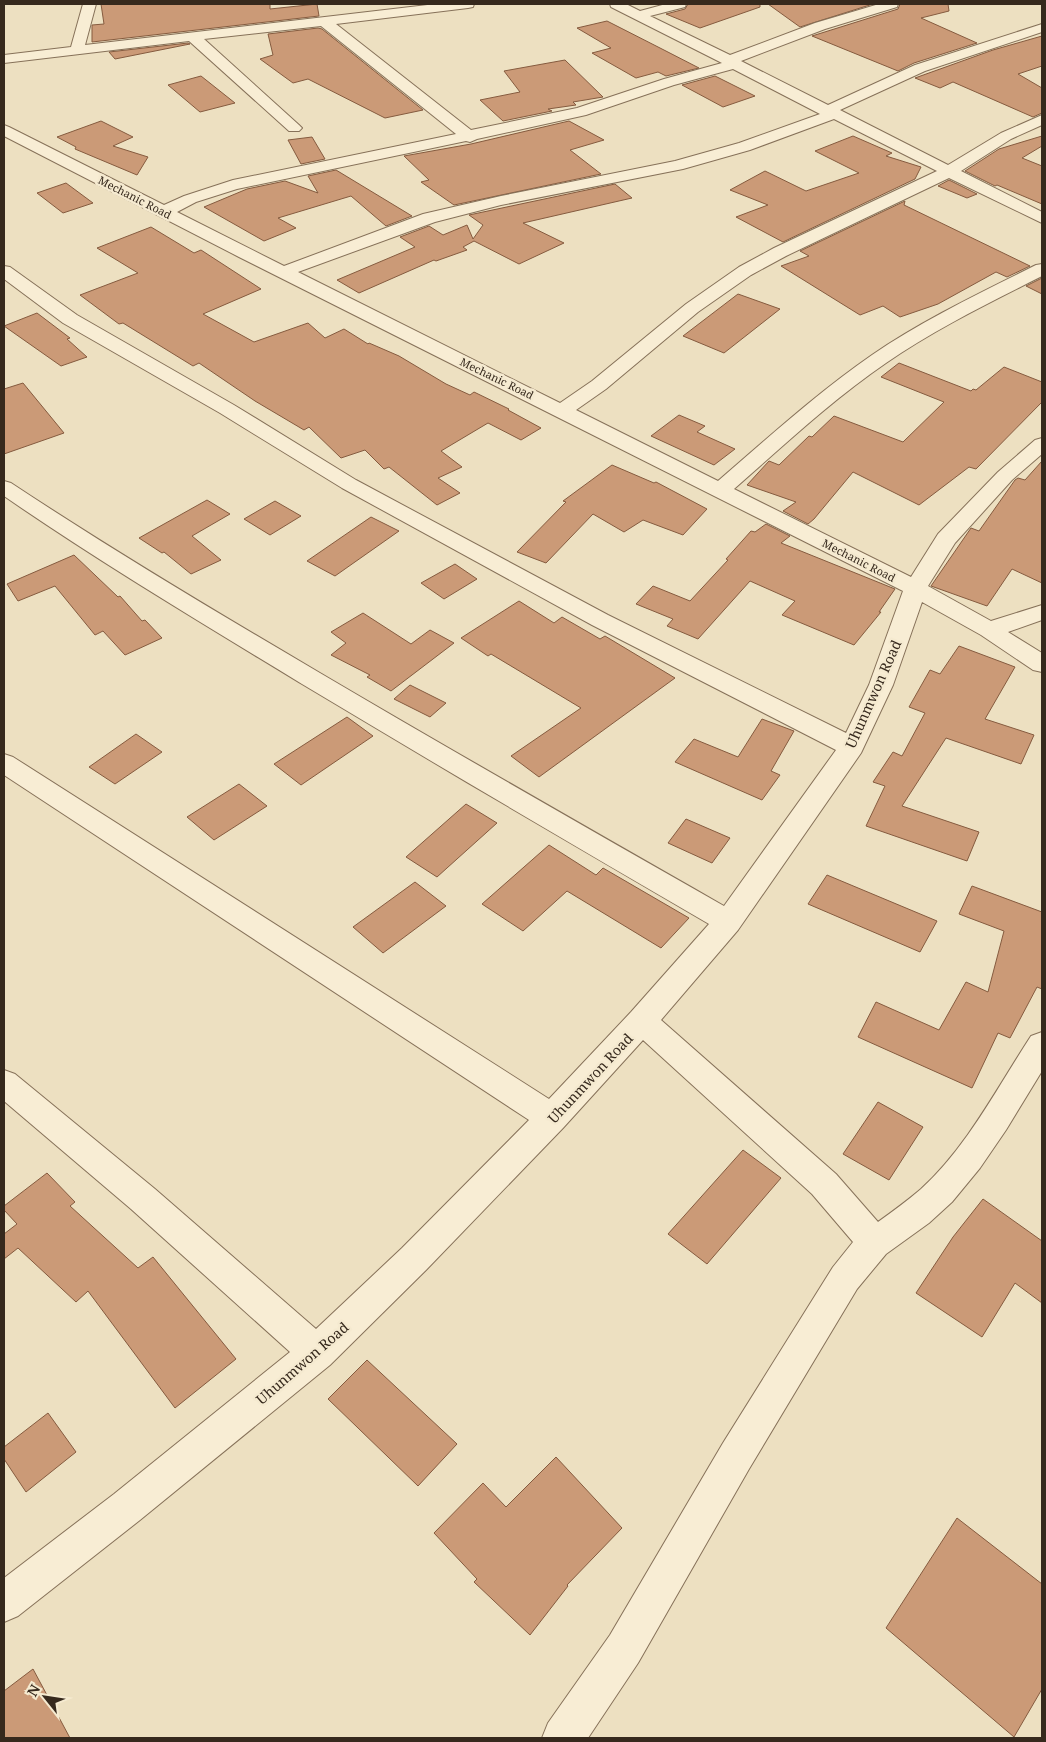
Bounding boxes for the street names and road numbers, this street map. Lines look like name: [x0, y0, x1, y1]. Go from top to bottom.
street label: Mechanic Road: [96, 172, 174, 222]
street label: Mechanic Road: [458, 354, 537, 402]
street label: Mechanic Road: [820, 535, 898, 585]
street label: Uhunmwon Road: [841, 636, 906, 751]
street label: Uhunmwon Road: [543, 1029, 637, 1127]
street label: Uhunmwon Road: [252, 1317, 353, 1408]

